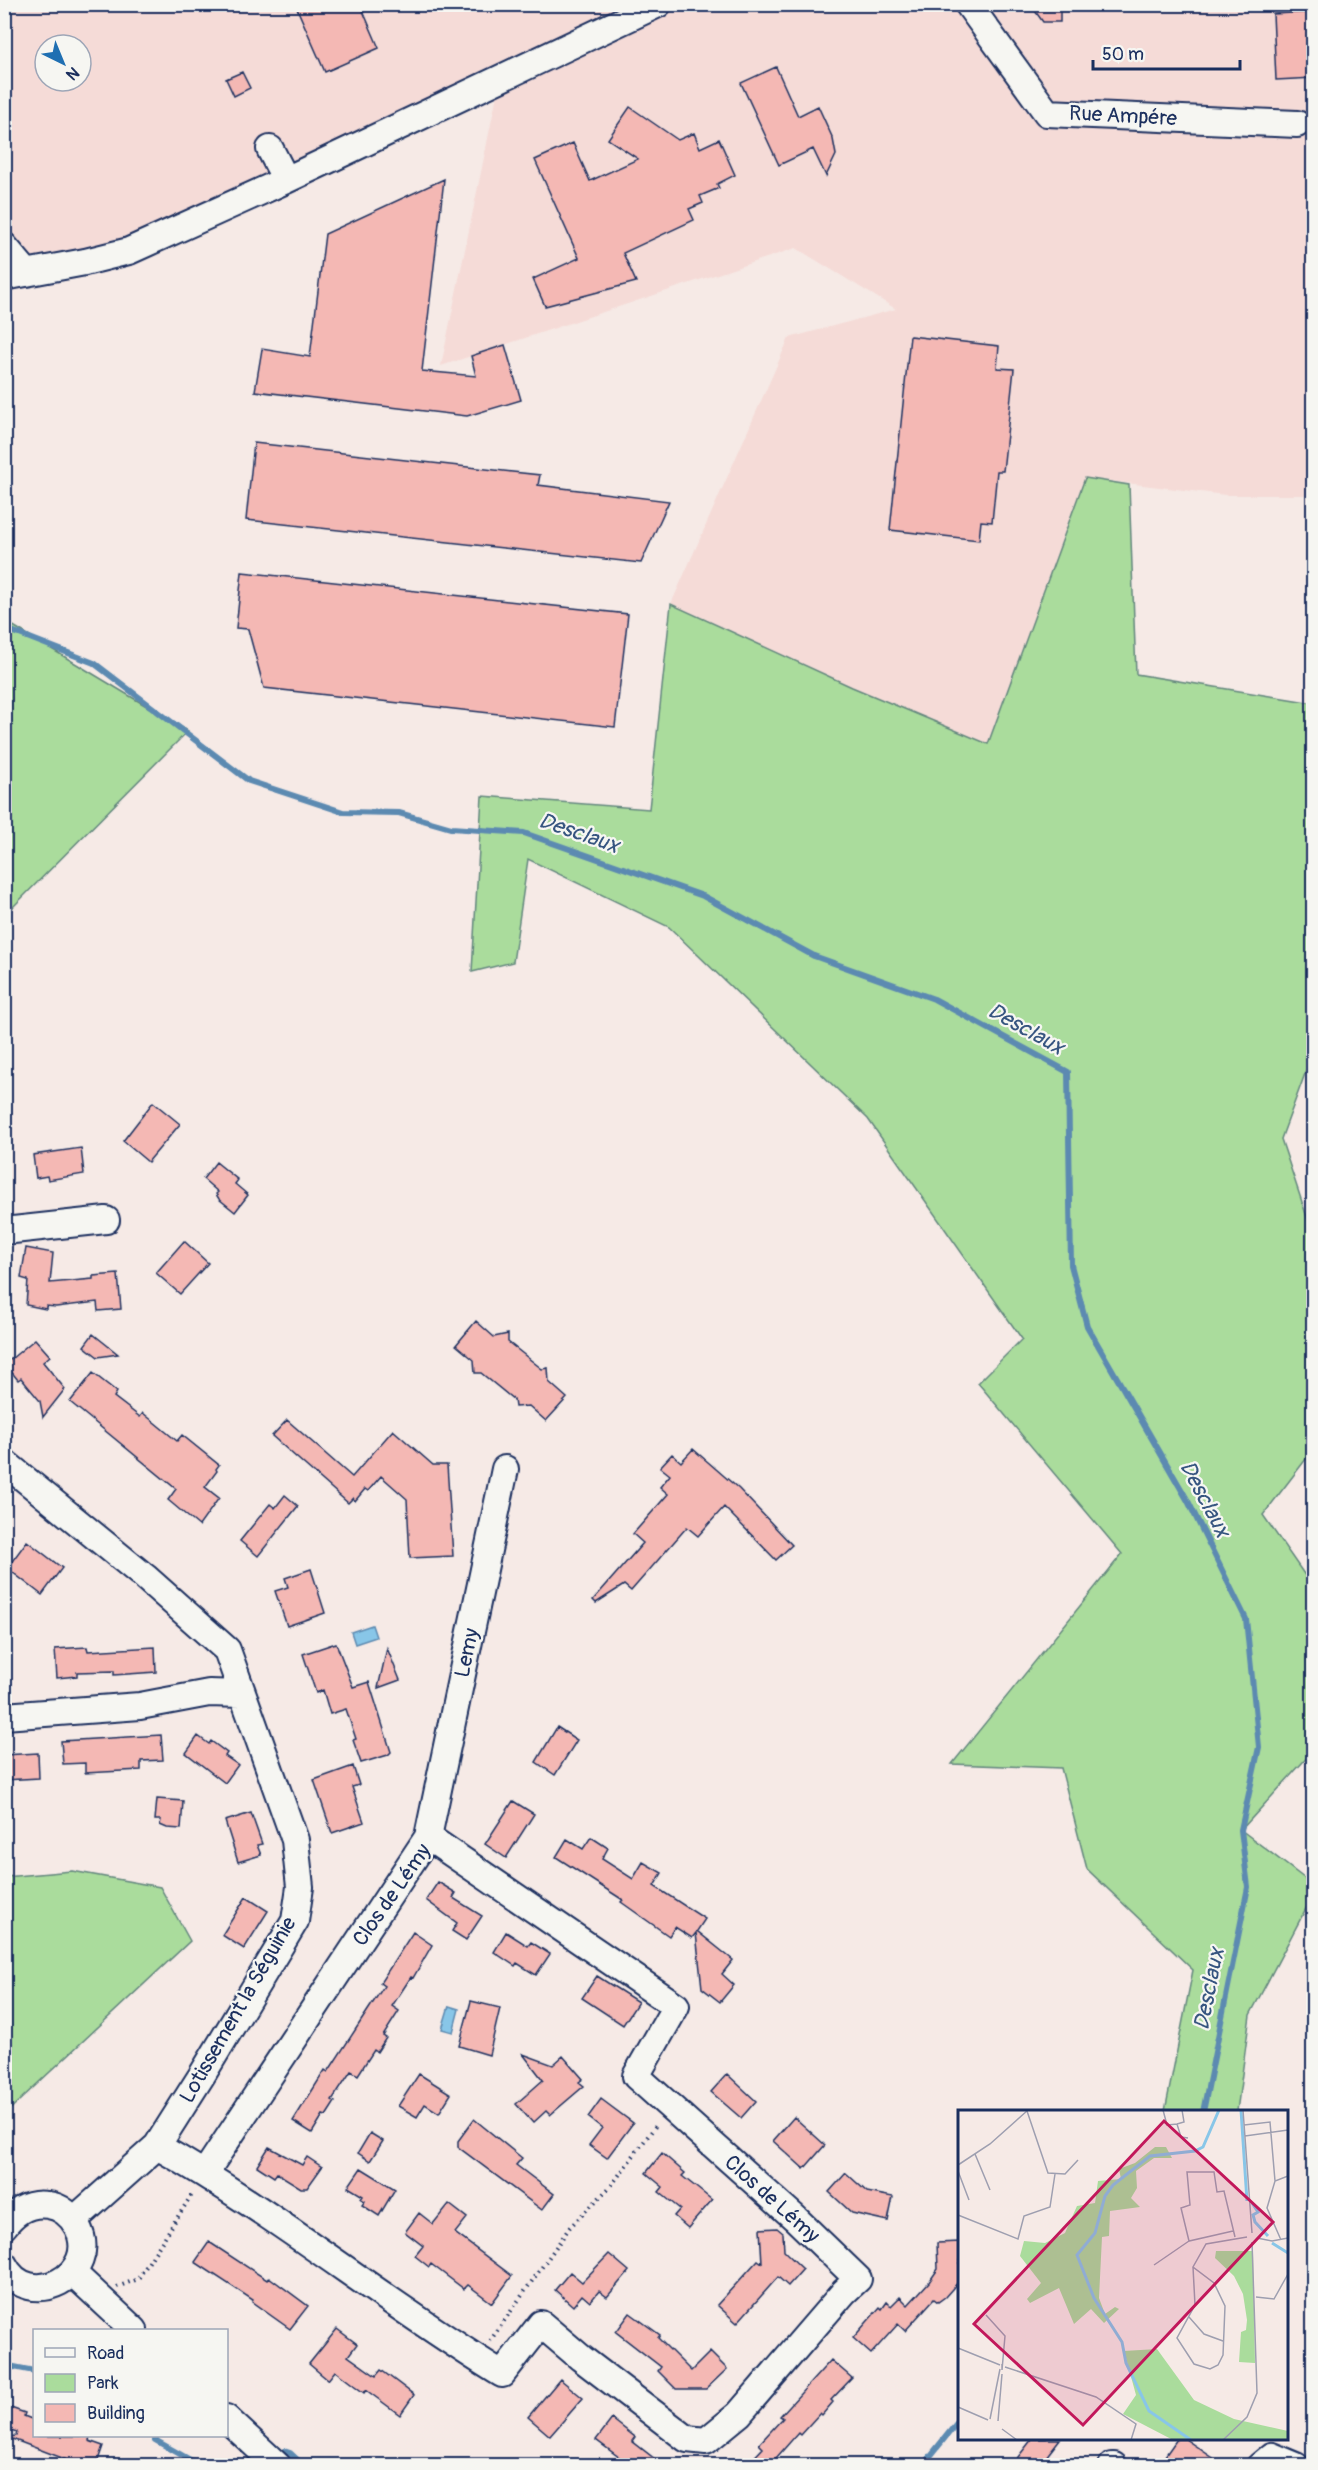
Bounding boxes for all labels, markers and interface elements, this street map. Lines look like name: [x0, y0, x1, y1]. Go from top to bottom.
north arrow: [33, 33, 93, 93]
scale bar: [1093, 33, 1240, 71]
text: 50 m: [1102, 43, 1144, 66]
text: N: [62, 62, 83, 84]
street label: Rue Ampére: [1068, 100, 1178, 132]
water label: Desclaux: [535, 806, 625, 860]
water label: Desclaux: [983, 997, 1071, 1062]
water label: Desclaux: [1173, 1456, 1238, 1544]
street label: Lemy: [449, 1626, 485, 1680]
street label: Clos de Lémy: [347, 1838, 437, 1952]
street label: Lotissement la Séguinie: [174, 1911, 303, 2108]
water label: Desclaux: [1187, 1944, 1231, 2032]
inset map: [958, 2110, 1288, 2440]
street label: Clos de Lémy: [719, 2149, 825, 2249]
legend: [33, 2329, 228, 2437]
text: Road: [87, 2342, 124, 2365]
text: Park: [87, 2372, 119, 2395]
text: Building: [87, 2402, 145, 2425]

